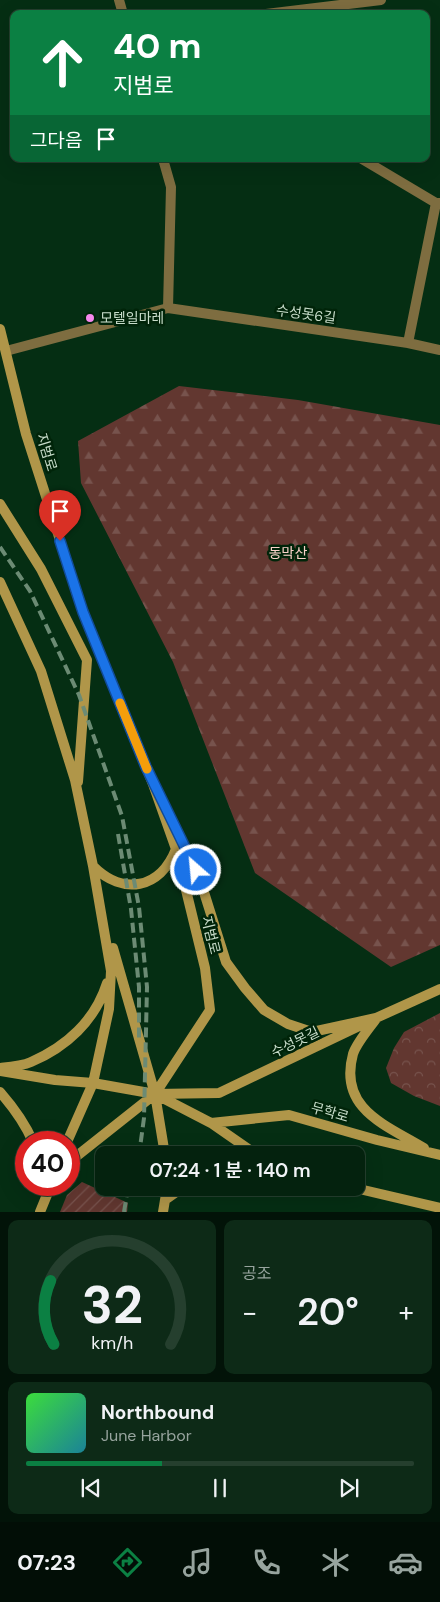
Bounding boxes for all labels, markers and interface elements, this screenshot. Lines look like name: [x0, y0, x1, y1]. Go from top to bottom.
text: 40 m: [113, 23, 202, 69]
icon: ahead: [30, 30, 95, 95]
text: 지범로: [113, 71, 174, 100]
icon: arrive: [92, 125, 120, 153]
text: 그다음: [30, 128, 82, 153]
street label: 수성못6길: [275, 301, 337, 327]
place label: 모텔일마레: [100, 309, 164, 327]
marker: 모텔일마레: [84, 312, 96, 324]
street label: 지범로: [33, 431, 61, 473]
pin: [39, 490, 81, 541]
icon: arrive: [46, 497, 74, 525]
park label: 동막산: [269, 544, 307, 562]
position arrow: [169, 843, 221, 895]
street label: 지범로: [198, 914, 224, 956]
street label: 수성못길: [268, 1023, 322, 1061]
street label: 무학로: [309, 1098, 351, 1126]
speed limit sign: 40: [15, 1131, 80, 1196]
text: 07:24 · 1 분 · 140 m: [149, 1158, 311, 1183]
text: 공조: [242, 1263, 271, 1284]
text: 32: [81, 1271, 143, 1339]
text: 20°: [297, 1287, 359, 1337]
text: −: [242, 1294, 257, 1331]
text: +: [399, 1294, 414, 1331]
text: km/h: [91, 1331, 133, 1355]
text: Northbound: [101, 1400, 214, 1425]
text: June Harbor: [101, 1425, 192, 1446]
icon: previous: [77, 1474, 105, 1502]
icon: pause: [206, 1474, 234, 1502]
icon: next: [335, 1474, 363, 1502]
icon: directions: [110, 1545, 145, 1580]
icon: music: [180, 1545, 215, 1580]
icon: phone: [249, 1545, 284, 1580]
icon: climate: [318, 1545, 353, 1580]
icon: car: [388, 1545, 423, 1580]
text: 07:23: [17, 1548, 76, 1577]

